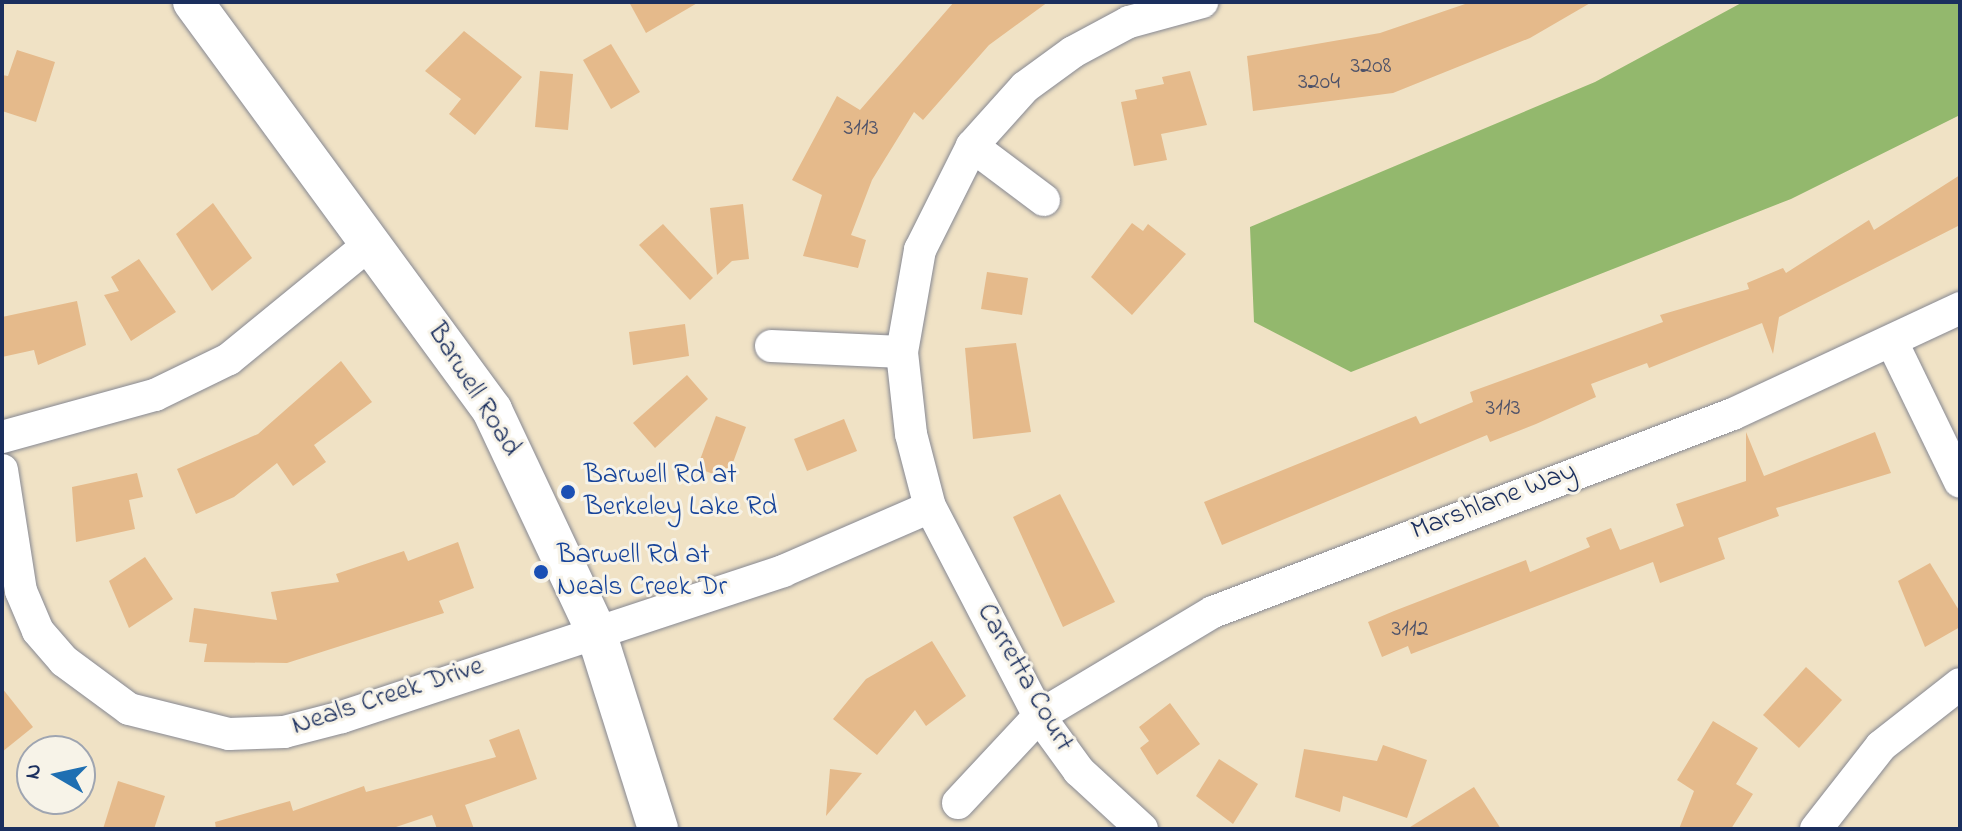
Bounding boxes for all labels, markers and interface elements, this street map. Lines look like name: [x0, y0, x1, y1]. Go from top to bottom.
house number: 3208: [1350, 53, 1392, 81]
house number: 3204: [1298, 69, 1340, 97]
house number: 3113: [843, 115, 879, 143]
street label: Barwell Road: [419, 317, 527, 463]
house number: 3113: [1485, 395, 1521, 423]
street label: Marshlane Way: [1407, 455, 1581, 549]
place label: Barwell Rd at Berkeley Lake Rd: [584, 459, 777, 525]
marker: Barwell Rd at Berkeley Lake Rd: [559, 483, 577, 501]
place label: Barwell Rd at Neals Creek Dr: [557, 539, 727, 605]
marker: Barwell Rd at Neals Creek Dr: [532, 563, 550, 581]
street label: Carretta Court: [968, 598, 1080, 758]
house number: 3112: [1391, 616, 1429, 644]
street label: Neals Creek Drive: [288, 650, 488, 744]
north arrow: [16, 735, 96, 815]
text: N: [17, 762, 51, 781]

